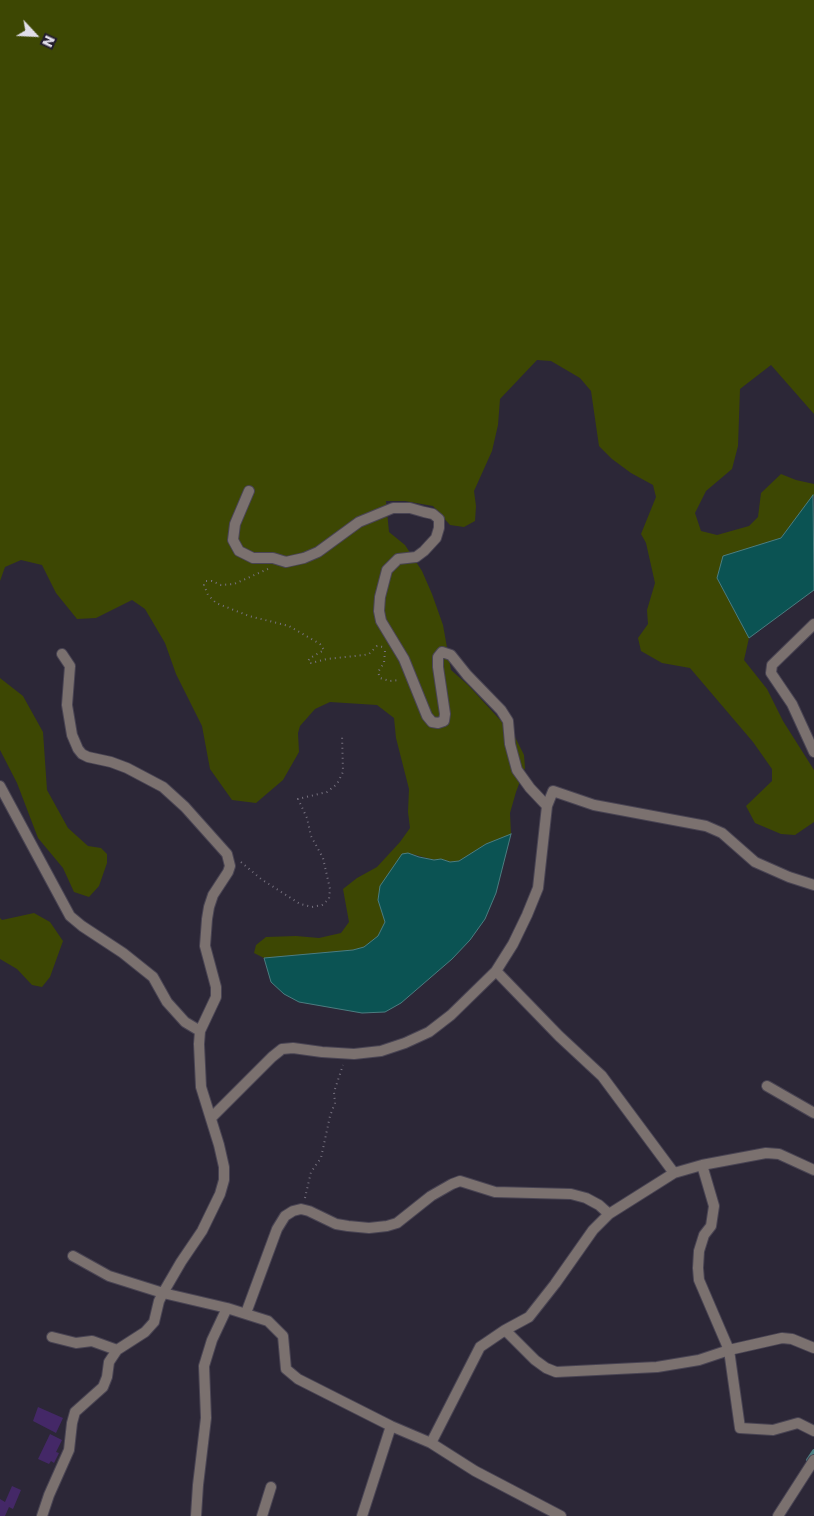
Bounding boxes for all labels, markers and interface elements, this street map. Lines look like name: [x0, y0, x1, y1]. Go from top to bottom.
north arrow: [10, 10, 60, 60]
text: N: [37, 32, 60, 50]

